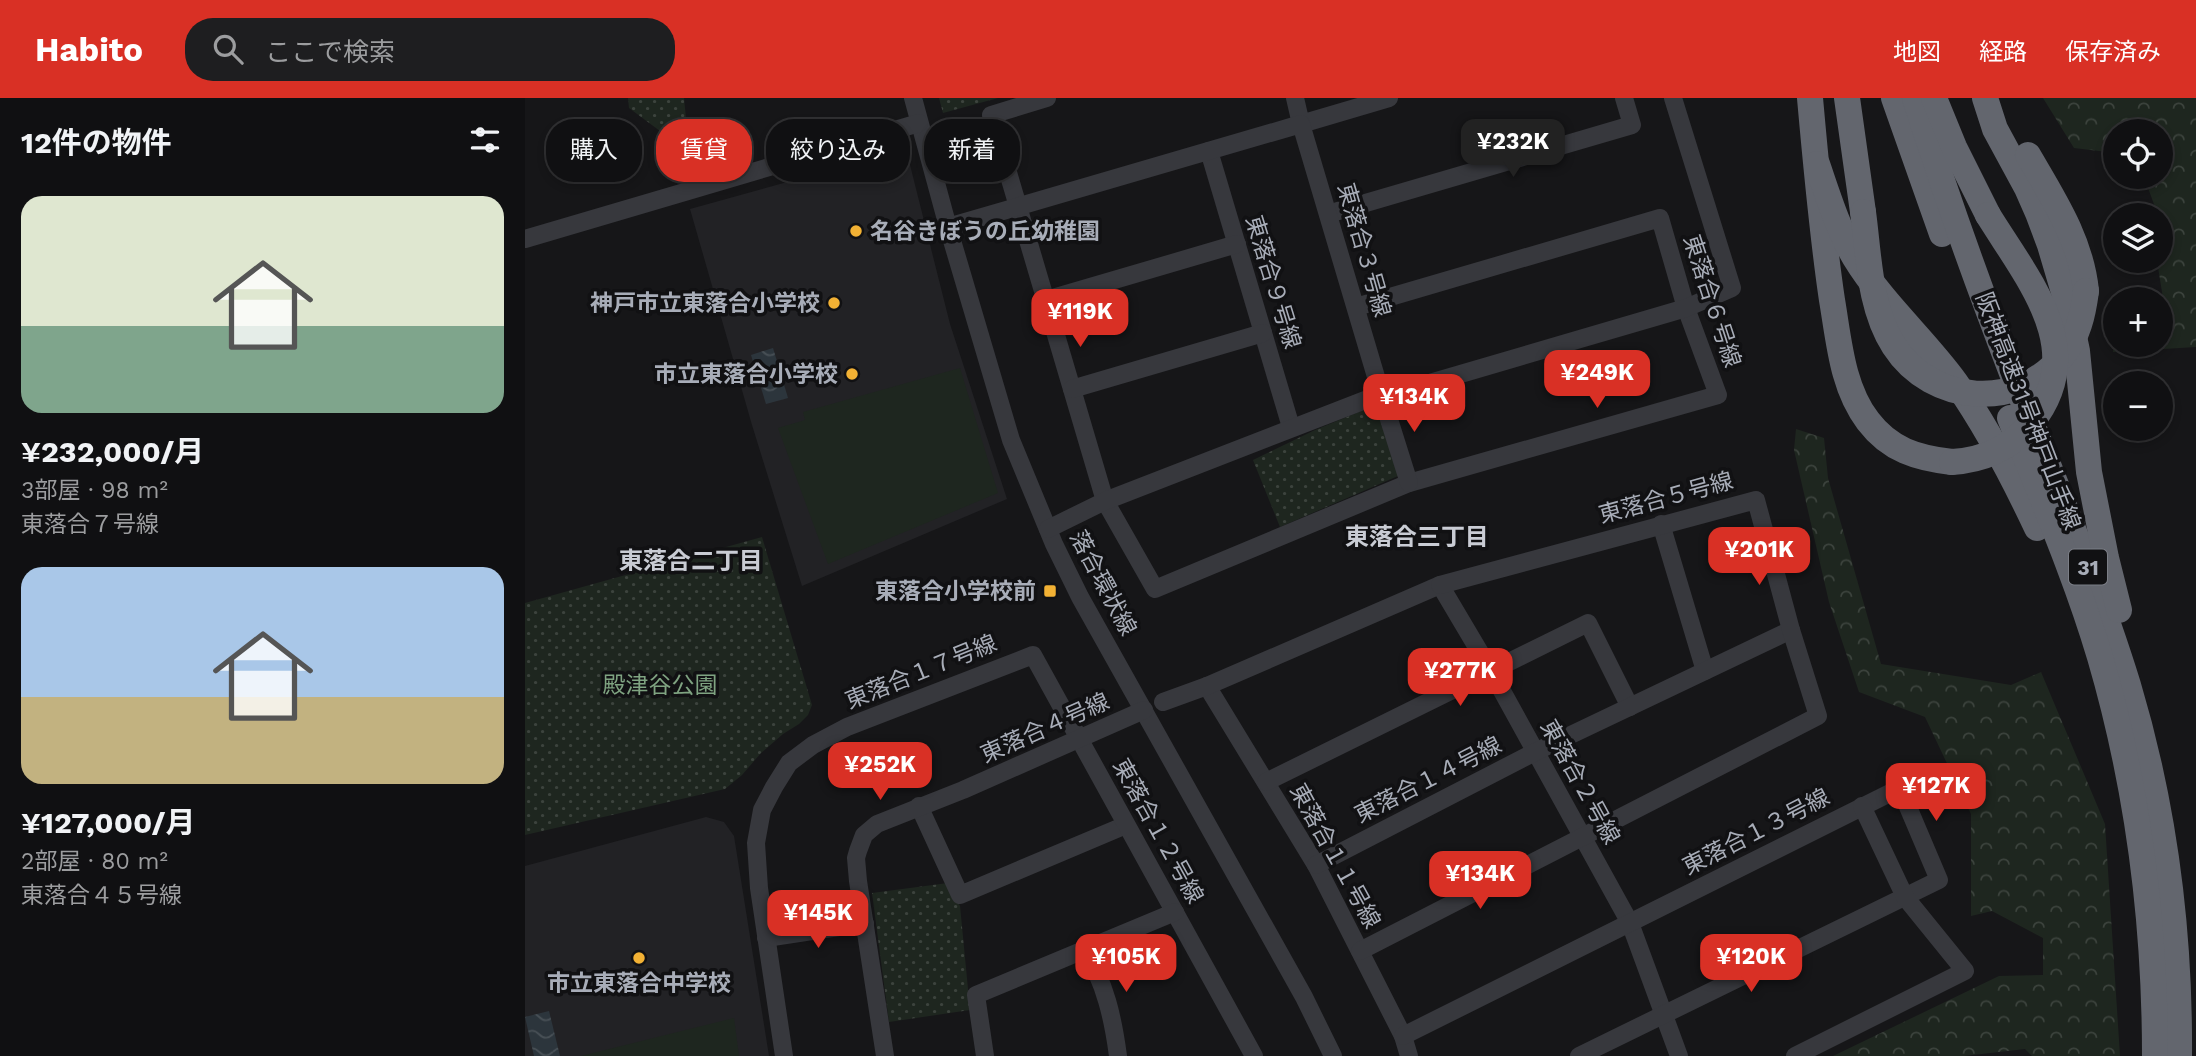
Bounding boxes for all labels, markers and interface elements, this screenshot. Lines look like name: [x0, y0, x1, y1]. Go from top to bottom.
search box: [185, 18, 675, 81]
text: Habito: [35, 30, 143, 69]
icon: search: [209, 30, 247, 68]
text: ここで検索: [265, 37, 395, 67]
text: 地図: [1893, 38, 1941, 66]
text: 経路: [1979, 38, 2027, 66]
text: 保存済み: [2065, 38, 2161, 66]
chip: 購入: [546, 119, 642, 182]
chip: 賃貸: [656, 119, 752, 182]
chip: 絞り込み: [766, 119, 910, 182]
chip: 新着: [924, 119, 1020, 182]
map controls: [2103, 119, 2173, 441]
button: locate: [2103, 119, 2173, 189]
pin: ¥232K: [1464, 120, 1562, 179]
icon: filters: [466, 121, 504, 159]
text: 12件の物件: [21, 125, 172, 160]
text: ¥232K: [1477, 128, 1549, 155]
street label: 東落合３号線: [1332, 180, 1396, 320]
button: layers: [2103, 203, 2173, 273]
street label: 東落合９号線: [1240, 212, 1306, 352]
place label: 名谷きぼうの丘幼稚園: [870, 218, 1100, 245]
marker: 名谷きぼうの丘幼稚園: [848, 223, 864, 239]
street label: 東落合６号線: [1678, 231, 1746, 371]
icon: home: [200, 242, 326, 368]
button: +: [2103, 287, 2173, 357]
street label: 阪神高速31号神戸山手線: [1970, 288, 2086, 534]
pin: ¥119K: [1031, 289, 1129, 349]
place label: 神戸市立東落合小学校: [590, 290, 820, 317]
marker: 神戸市立東落合小学校: [826, 295, 842, 311]
text: ¥119K: [1047, 298, 1113, 325]
pin: ¥249K: [1548, 350, 1646, 410]
text: ¥249K: [1560, 359, 1634, 386]
place label: 市立東落合小学校: [654, 361, 838, 388]
marker: 市立東落合小学校: [844, 366, 860, 382]
button: −: [2103, 371, 2173, 441]
pin: ¥134K: [1365, 374, 1463, 434]
text: ¥134K: [1379, 383, 1449, 410]
text: ¥232,000/月: [21, 434, 204, 469]
street label: 東落合５号線: [1596, 467, 1736, 529]
text: 3部屋 · 98 m²: [21, 477, 168, 504]
text: 東落合７号線: [21, 511, 159, 538]
district label: 東落合三丁目: [1345, 523, 1489, 551]
street label: 落合環状線: [1064, 526, 1142, 640]
pin: ¥201K: [1710, 528, 1808, 587]
text: ¥201K: [1724, 536, 1794, 563]
district label: 東落合二丁目: [619, 547, 763, 575]
road number: 31: [2069, 550, 2107, 584]
place label: 東落合小学校前: [875, 578, 1036, 605]
marker: 東落合小学校前: [1042, 583, 1058, 599]
icon: home: [200, 613, 326, 739]
street label: 東落合１７号線: [841, 629, 1001, 715]
pin: ¥277K: [1411, 648, 1509, 708]
text: ¥277K: [1424, 657, 1496, 684]
park label: 殿津谷公園: [603, 672, 718, 699]
street label: 東落合４号線: [976, 688, 1114, 768]
street label: 東落合２号線: [1535, 715, 1625, 849]
street label: 東落合１４号線: [1350, 731, 1506, 829]
pin: ¥252K: [831, 742, 929, 802]
text: ¥252K: [844, 751, 916, 778]
street label: 東落合１２号線: [1107, 754, 1209, 908]
pin: ¥127K: [1887, 764, 1985, 823]
text: ¥127K: [1902, 772, 1970, 799]
street label: 東落合１１号線: [1284, 779, 1386, 933]
street label: 東落合１３号線: [1678, 783, 1834, 881]
text: ¥127,000/月: [21, 805, 196, 840]
text: 2部屋 · 80 m²: [21, 848, 168, 875]
pin: ¥134K: [1431, 852, 1529, 911]
text: ¥134K: [1445, 860, 1515, 887]
text: 東落合４５号線: [21, 882, 182, 909]
pin: ¥145K: [769, 890, 867, 950]
text: ¥145K: [783, 899, 853, 926]
pin: ¥105K: [1077, 934, 1175, 994]
pin: ¥120K: [1702, 934, 1800, 994]
text: ¥105K: [1091, 943, 1161, 970]
text: ¥120K: [1716, 943, 1786, 970]
marker: 市立東落合中学校: [631, 950, 647, 966]
place label: 市立東落合中学校: [547, 970, 731, 997]

